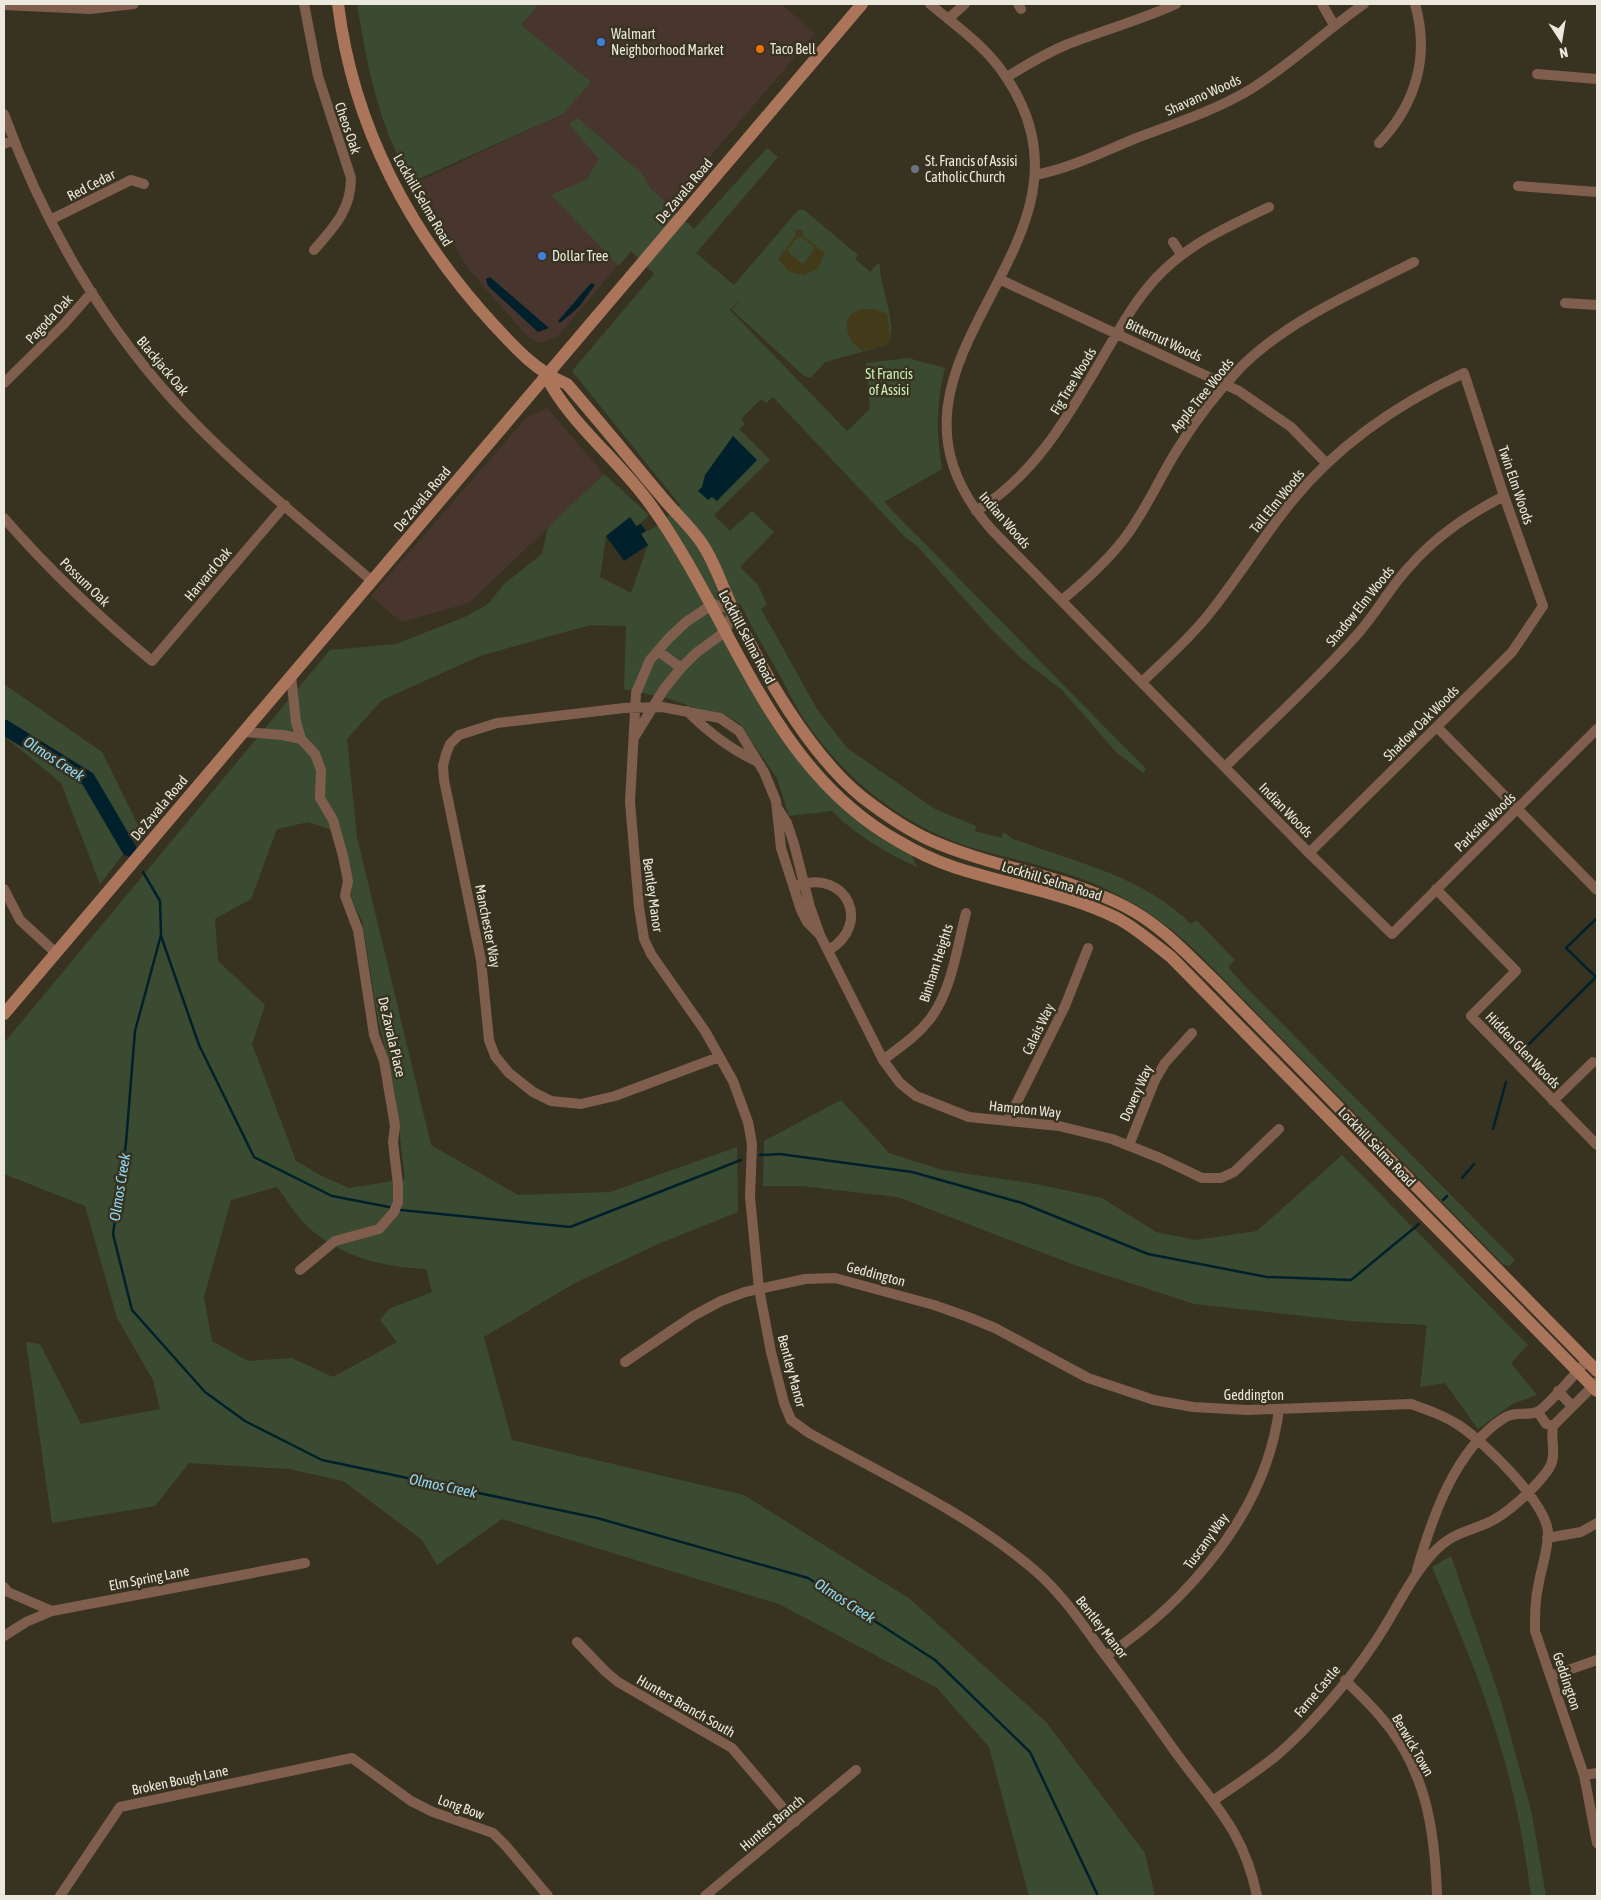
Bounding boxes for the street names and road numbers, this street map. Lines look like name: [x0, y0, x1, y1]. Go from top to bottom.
street label: Shavano Woods: [1163, 71, 1243, 119]
street label: Cheos Oak: [332, 100, 364, 156]
street label: Lockhill Selma Road: [390, 151, 456, 249]
street label: De Zavala Road: [652, 155, 716, 227]
street label: Red Cedar: [64, 166, 118, 204]
street label: Pagoda Oak: [22, 291, 76, 347]
street label: Bitternut Woods: [1123, 315, 1205, 365]
street label: Blackjack Oak: [134, 333, 192, 399]
street label: Fig Tree Woods: [1047, 345, 1099, 417]
street label: Apple Tree Woods: [1167, 355, 1237, 435]
street label: Twin Elm Woods: [1495, 444, 1537, 526]
street label: De Zavala Road: [390, 463, 454, 535]
street label: Tall Elm Woods: [1247, 466, 1308, 536]
street label: Indian Woods: [976, 488, 1034, 552]
street label: Harvard Oak: [181, 544, 235, 604]
street label: Possum Oak: [57, 554, 113, 610]
street label: Shadow Elm Woods: [1323, 563, 1397, 649]
street label: Lockhill Selma Road: [716, 587, 778, 687]
street label: Shadow Oak Woods: [1380, 682, 1462, 764]
street label: De Zavala Road: [127, 772, 191, 844]
street label: Indian Woods: [1256, 779, 1316, 841]
street label: Parksite Woods: [1451, 789, 1519, 855]
street label: Bentley Manor: [640, 857, 666, 934]
street label: Lockhill Selma Road: [1000, 858, 1104, 904]
street label: Manchester Way: [472, 883, 504, 969]
street label: Binham Heights: [916, 922, 956, 1004]
street label: De Zavala Place: [375, 995, 409, 1079]
street label: Calais Way: [1019, 1001, 1057, 1057]
street label: Hidden Glen Woods: [1482, 1008, 1564, 1092]
street label: Dovery Way: [1116, 1062, 1156, 1124]
street label: Hampton Way: [988, 1097, 1062, 1121]
street label: Lockhill Selma Road: [1335, 1104, 1419, 1190]
street label: Geddington: [845, 1258, 907, 1290]
street label: Bentley Manor: [775, 1333, 810, 1410]
street label: Geddington: [1224, 1387, 1284, 1403]
street label: Tuscany Way: [1180, 1510, 1232, 1572]
street label: Elm Spring Lane: [108, 1562, 190, 1594]
street label: Bentley Manor: [1073, 1593, 1132, 1662]
street label: Geddington: [1550, 1650, 1584, 1712]
street label: Farne Castle: [1291, 1662, 1343, 1720]
street label: Hunters Branch South: [634, 1671, 738, 1741]
street label: Berwick Town: [1389, 1711, 1437, 1779]
street label: Broken Bough Lane: [130, 1762, 230, 1798]
street label: Long Bow: [436, 1791, 487, 1823]
street label: Hunters Branch: [737, 1792, 807, 1854]

